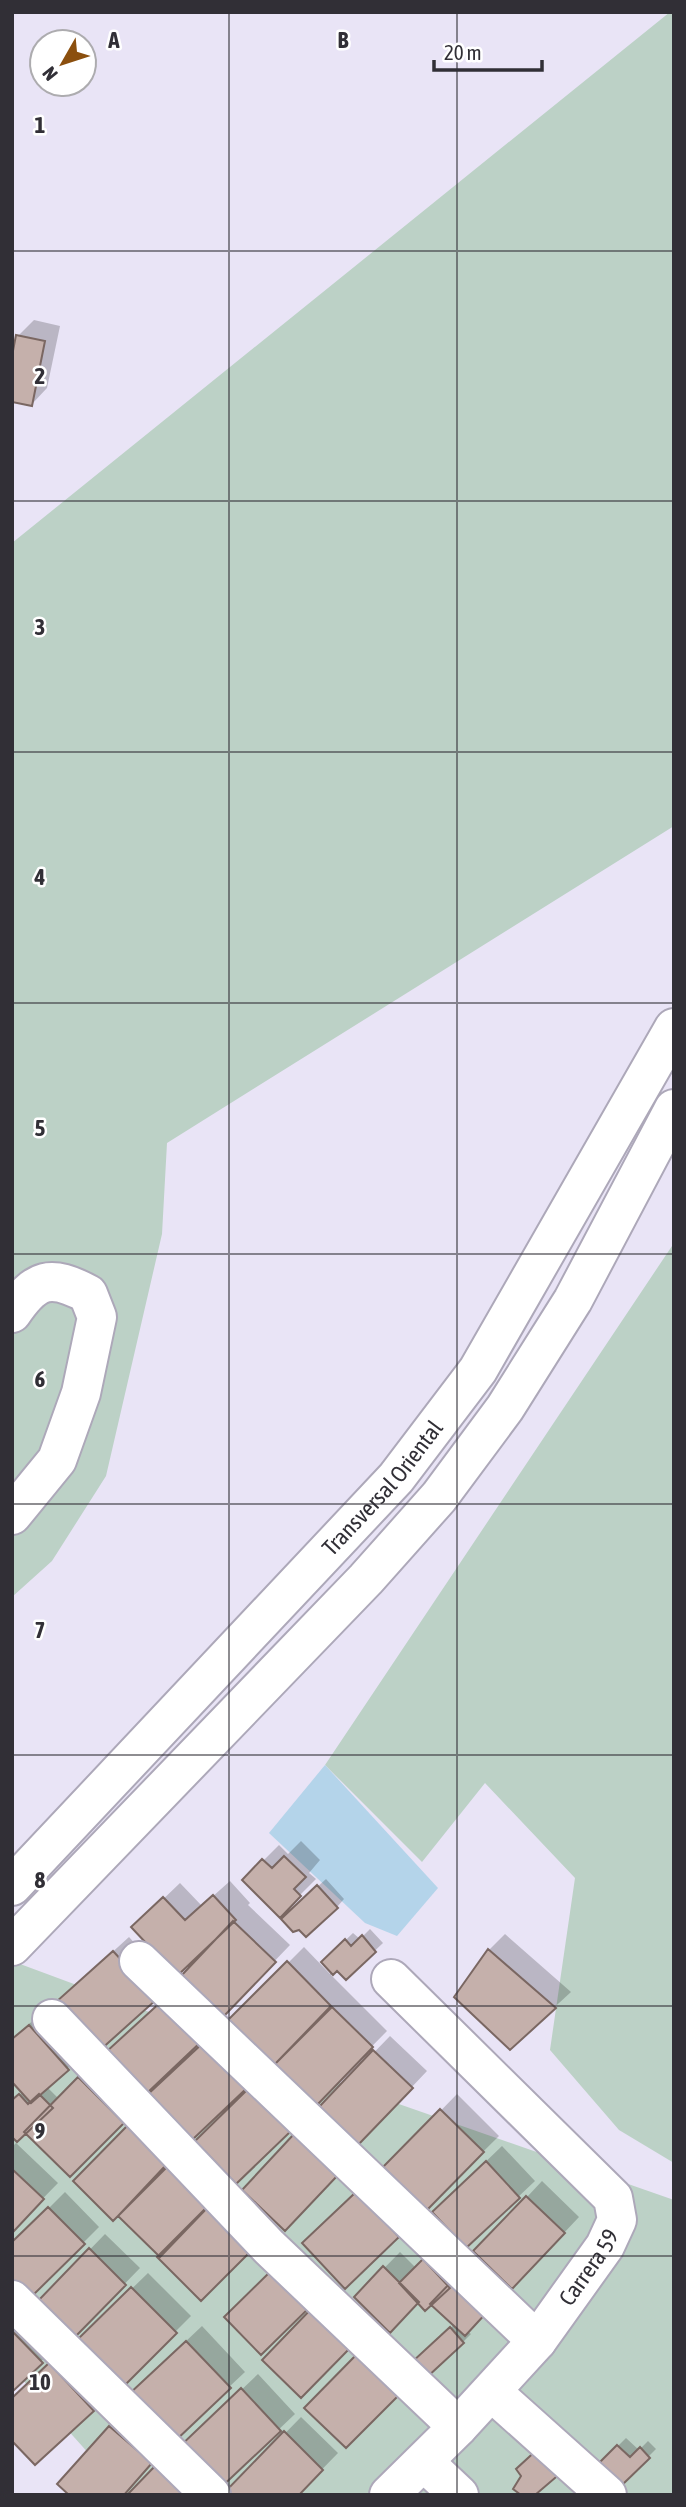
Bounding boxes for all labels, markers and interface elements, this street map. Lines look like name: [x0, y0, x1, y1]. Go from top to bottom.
text: A: [107, 27, 120, 53]
text: B: [338, 27, 349, 53]
north arrow: [28, 28, 98, 98]
scale bar: [434, 28, 542, 72]
text: 20 m: [444, 40, 482, 64]
text: N: [38, 62, 62, 85]
text: 1: [35, 112, 46, 138]
text: 2: [35, 363, 45, 389]
text: 3: [35, 614, 45, 640]
text: 4: [34, 864, 46, 890]
text: 5: [35, 1115, 46, 1141]
text: 6: [35, 1366, 46, 1392]
street label: Transversal Oriental: [317, 1415, 448, 1561]
text: 7: [35, 1617, 45, 1643]
text: 8: [35, 1867, 46, 1893]
text: 9: [35, 2118, 46, 2144]
street label: Carrera 59: [554, 2225, 624, 2310]
text: 10: [29, 2369, 51, 2395]

